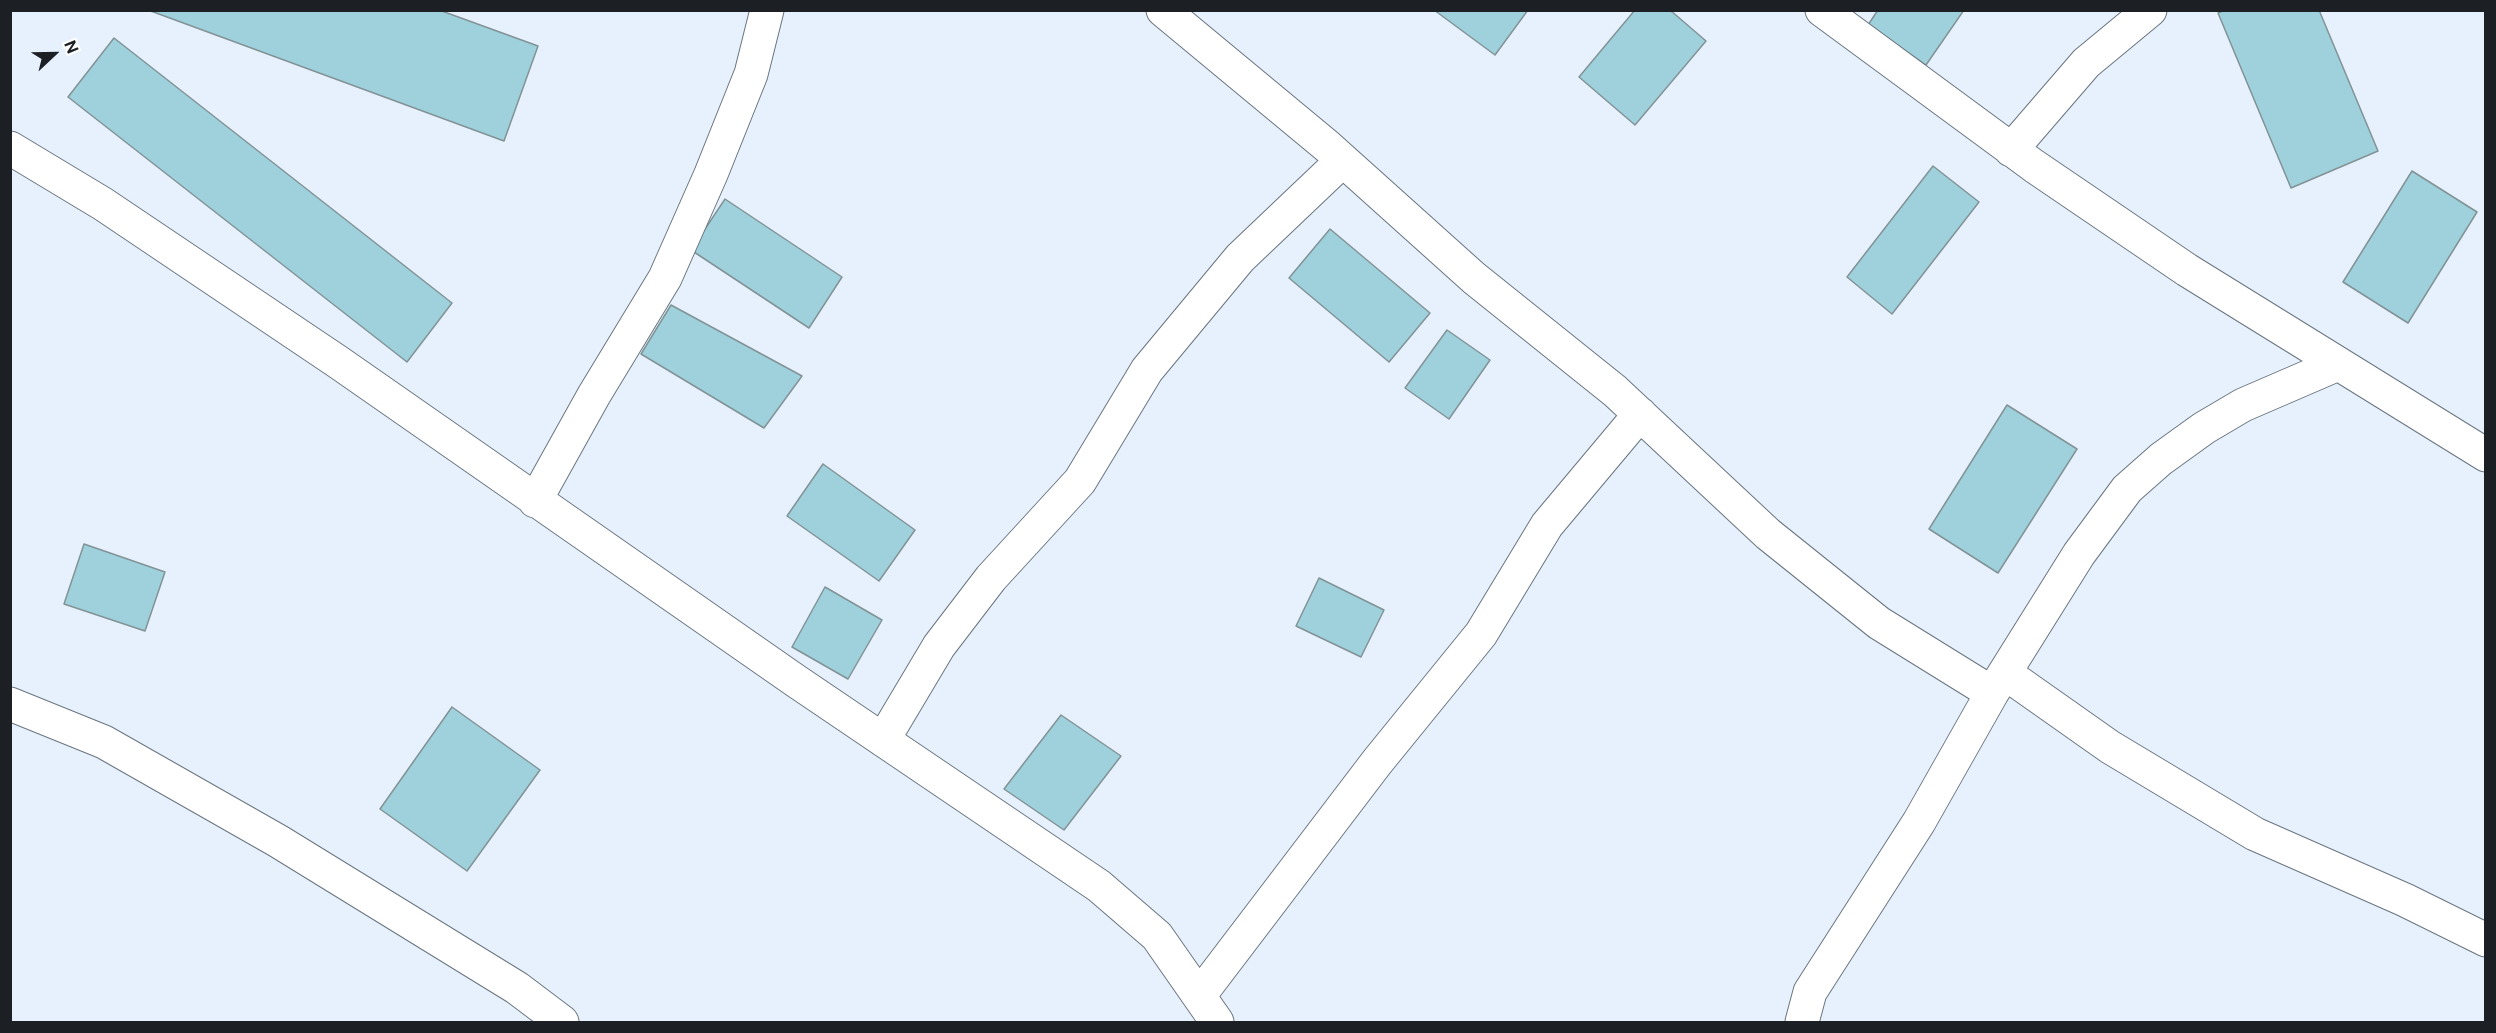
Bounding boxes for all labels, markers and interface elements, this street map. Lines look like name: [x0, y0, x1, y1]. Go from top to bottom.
north arrow: [24, 24, 84, 84]
text: N: [60, 38, 82, 56]

